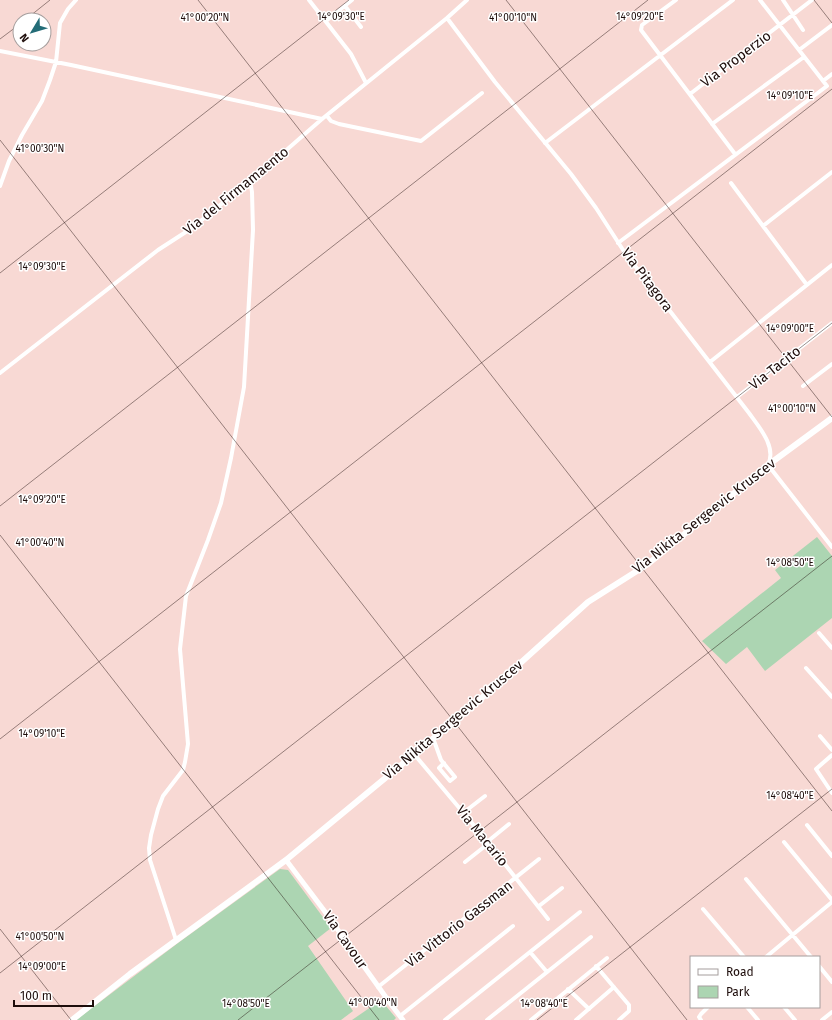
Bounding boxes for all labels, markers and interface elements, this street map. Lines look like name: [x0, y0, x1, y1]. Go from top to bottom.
text: 14°09'30"E: [317, 11, 365, 23]
text: 14°09'20"E: [616, 11, 664, 23]
north arrow: [12, 12, 52, 52]
text: 41°00'20"N: [181, 12, 229, 24]
text: 41°00'10"N: [489, 12, 537, 24]
street label: Via Properzio: [698, 27, 774, 91]
text: N: [17, 31, 32, 45]
text: 14°09'10"E: [767, 90, 813, 102]
text: 41°00'30"N: [16, 143, 64, 155]
street label: Via del Firmamaento: [180, 143, 292, 239]
street label: Via Pitagora: [618, 245, 676, 315]
text: 14°09'30"E: [18, 261, 66, 273]
text: 14°09'00"E: [766, 323, 814, 335]
street label: Via Tacito: [746, 343, 804, 393]
text: 41°00'10"N: [768, 403, 816, 415]
street label: Via Nikita Sergeevic Kruscev: [629, 455, 779, 577]
text: 14°09'20"E: [18, 494, 66, 506]
text: 41°00'40"N: [16, 537, 64, 549]
text: 14°08'50"E: [766, 557, 814, 569]
street label: Via Nikita Sergeevic Kruscev: [380, 656, 526, 783]
text: 14°09'10"E: [19, 728, 65, 740]
text: 14°08'40"E: [766, 790, 814, 802]
street label: Via Macario: [452, 802, 512, 870]
street label: Via Vittorio Gassman: [402, 877, 516, 971]
street label: Via Cavour: [319, 908, 371, 973]
text: 41°00'50"N: [16, 931, 64, 943]
legend: [690, 956, 820, 1008]
text: 14°09'00"E: [18, 961, 66, 973]
text: Road: [726, 965, 754, 979]
scale bar: [14, 982, 93, 1008]
text: Park: [726, 985, 750, 999]
text: 100 m: [20, 989, 52, 1003]
text: 41°00'40"N: [349, 997, 397, 1009]
text: 14°08'50"E: [222, 998, 270, 1010]
text: 14°08'40"E: [520, 998, 568, 1010]

